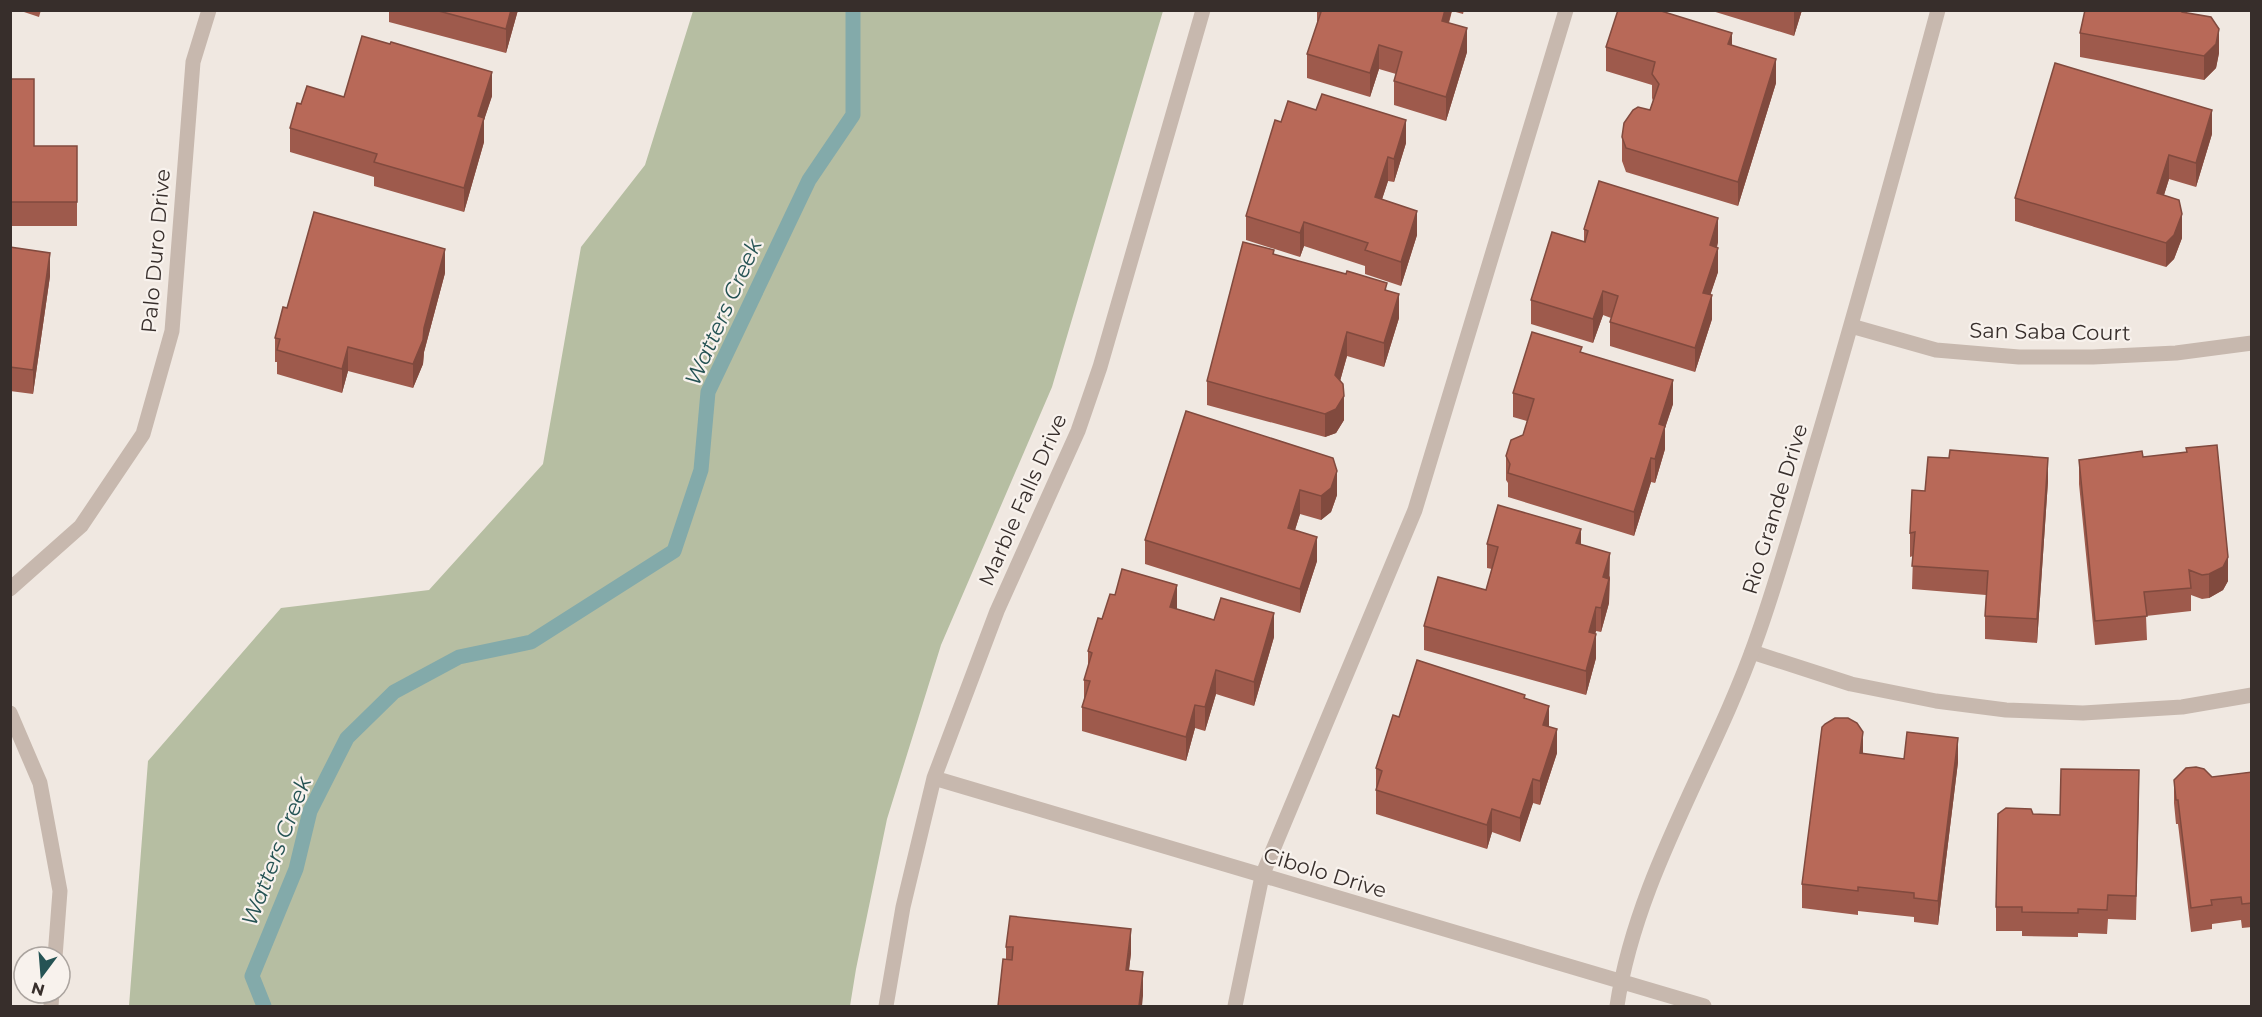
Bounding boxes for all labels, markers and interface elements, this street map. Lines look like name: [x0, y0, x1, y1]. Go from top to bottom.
street label: Palo Duro Drive: [136, 168, 175, 334]
water label: Watters Creek: [679, 234, 768, 390]
street label: San Saba Court: [1969, 318, 2131, 345]
street label: Marble Falls Drive: [973, 410, 1072, 590]
street label: Rio Grande Drive: [1737, 420, 1812, 597]
water label: Watters Creek: [236, 772, 318, 930]
street label: Cibolo Drive: [1261, 842, 1390, 903]
north arrow: [12, 945, 72, 1005]
text: N: [29, 978, 47, 1000]

